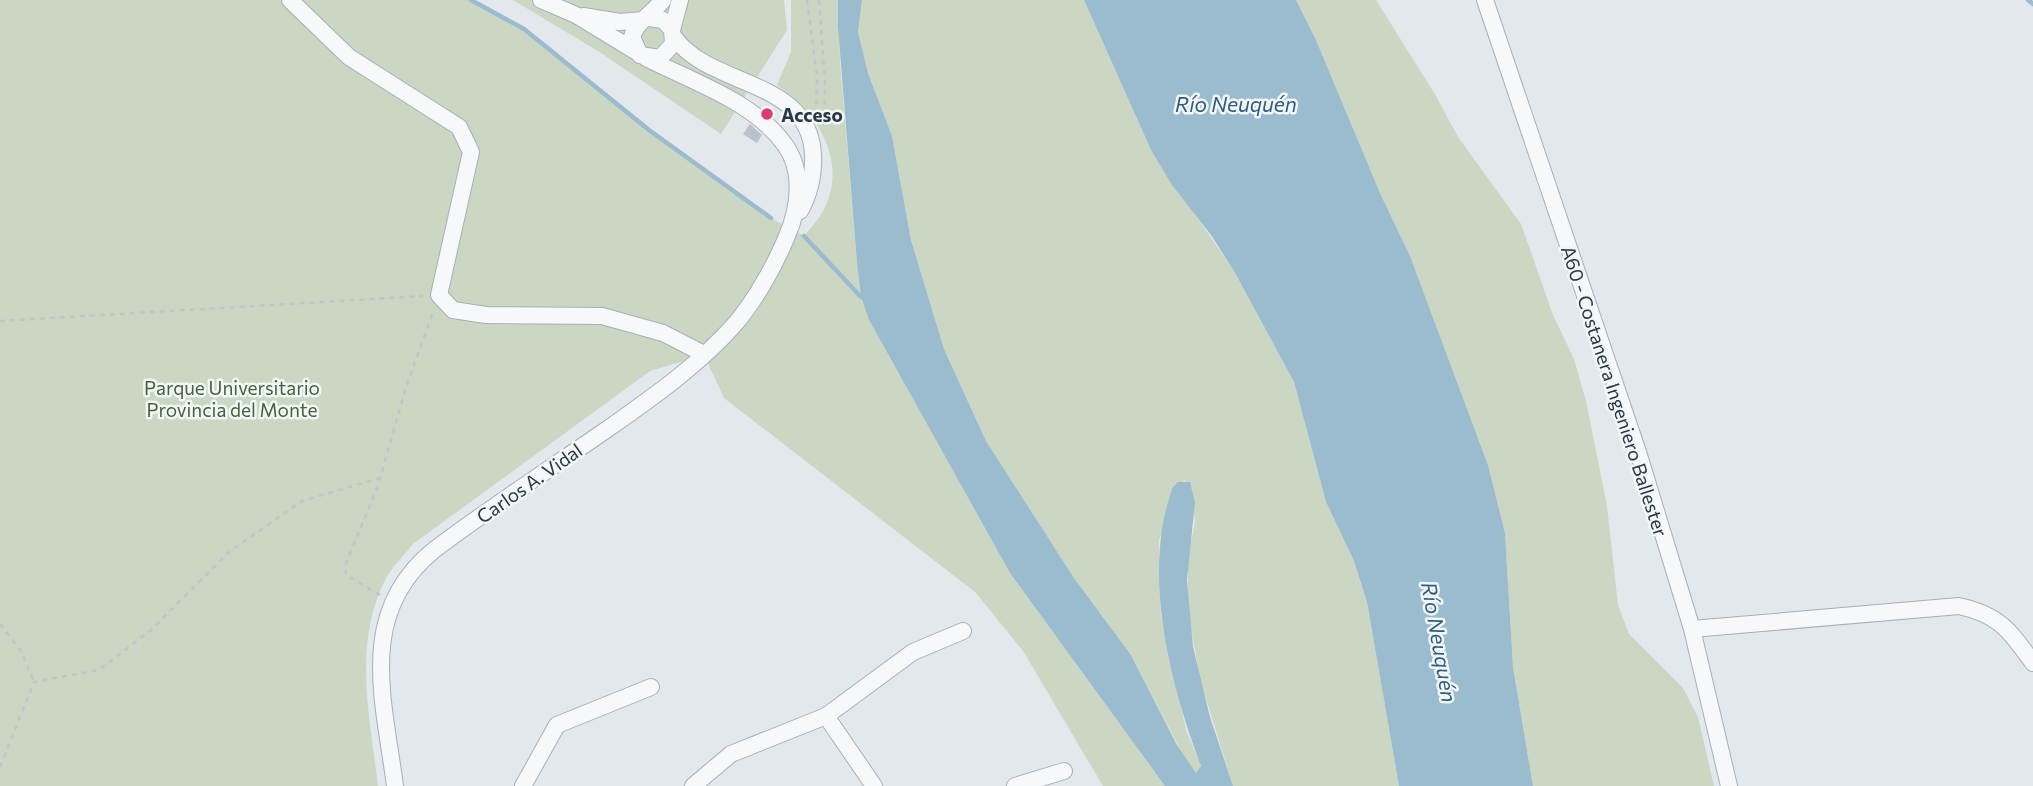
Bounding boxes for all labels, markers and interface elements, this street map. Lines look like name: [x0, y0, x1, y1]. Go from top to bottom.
water label: Río Neuquén: [1175, 91, 1297, 116]
place label: Acceso: [781, 103, 843, 126]
marker: Acceso: [759, 106, 775, 122]
street label: A60 - Costanera Ingeniero Ballester: [1557, 243, 1673, 540]
park label: Parque Universitario Provincia del Monte: [144, 376, 320, 421]
street label: Carlos A. Vidal: [472, 438, 586, 528]
water label: Río Neuquén: [1417, 580, 1463, 704]

